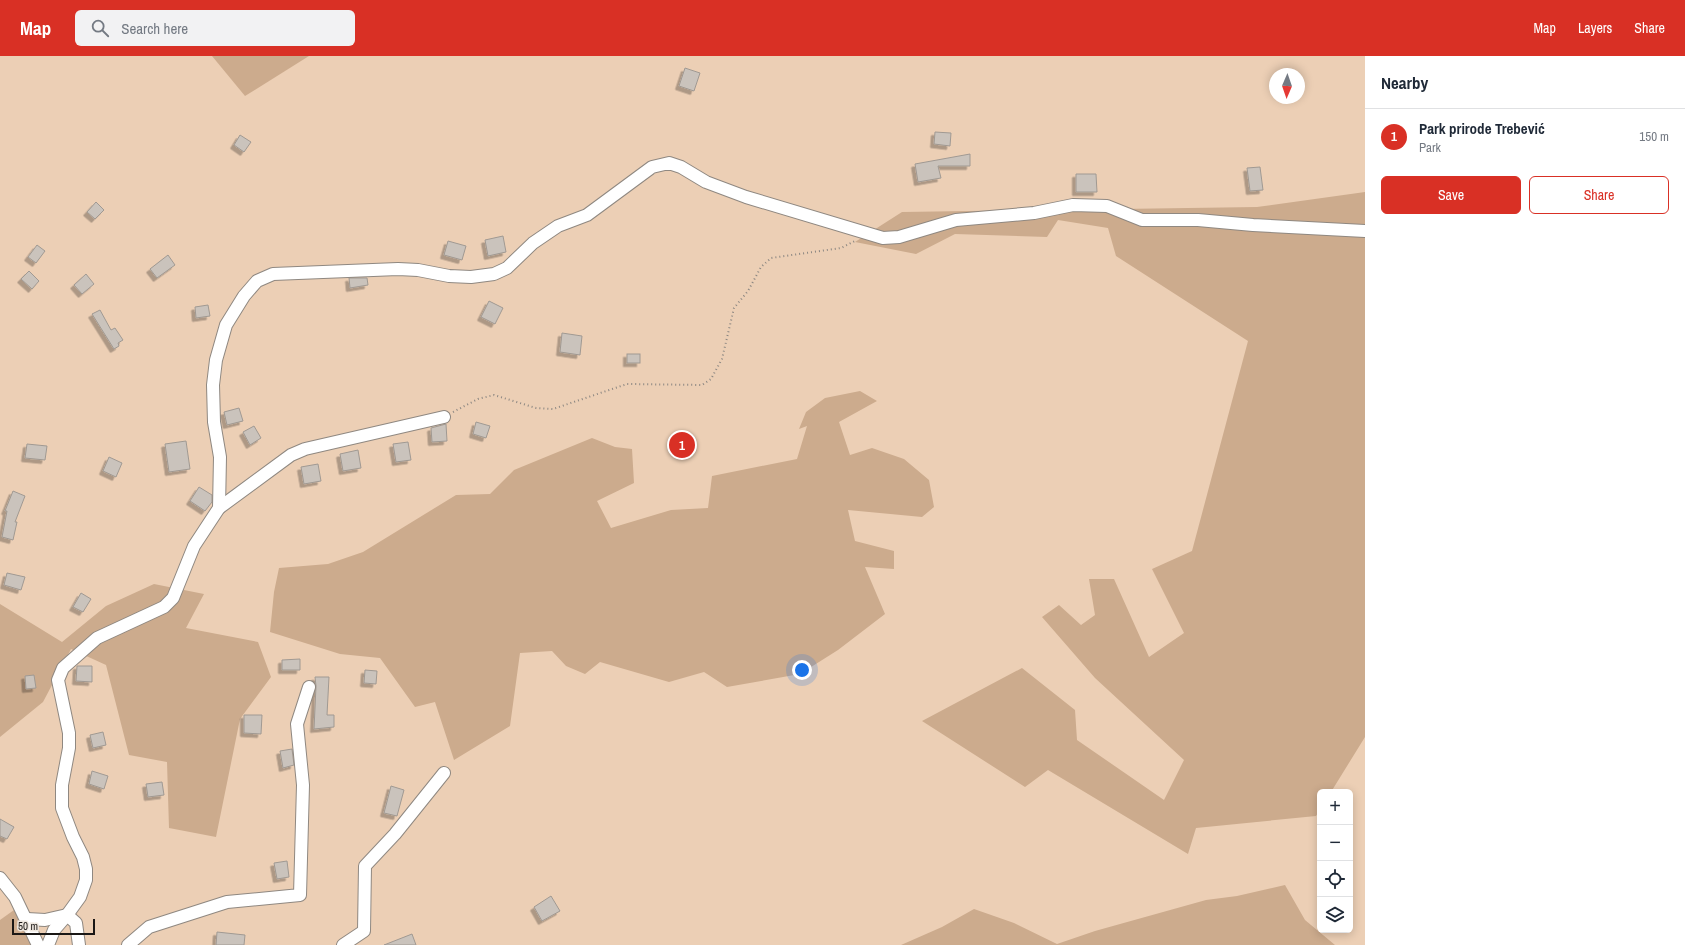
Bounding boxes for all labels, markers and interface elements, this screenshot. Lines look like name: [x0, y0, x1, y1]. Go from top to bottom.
search box: [75, 10, 355, 46]
text: Map: [20, 15, 51, 41]
icon: search: [89, 17, 111, 39]
text: Search here: [121, 18, 188, 39]
text: Map: [1534, 19, 1556, 37]
text: Layers: [1578, 19, 1612, 37]
text: Share: [1634, 19, 1665, 37]
north arrow: [1269, 68, 1305, 104]
text: Nearby: [1381, 71, 1428, 94]
text: Park prirode Trebević: [1419, 118, 1545, 139]
text: 1: [1391, 128, 1397, 145]
text: 150 m: [1639, 128, 1669, 145]
text: Park: [1419, 139, 1441, 156]
button: Save: [1381, 176, 1521, 214]
button: Share: [1529, 176, 1669, 214]
pin: 1: [669, 430, 695, 460]
your location: [792, 660, 812, 680]
map controls: [1317, 789, 1353, 933]
button: +: [1317, 789, 1353, 825]
button: −: [1317, 825, 1353, 861]
button: locate: [1317, 861, 1353, 897]
button: layers: [1317, 897, 1353, 933]
scale bar: [12, 917, 95, 936]
text: 50 m: [18, 919, 38, 933]

